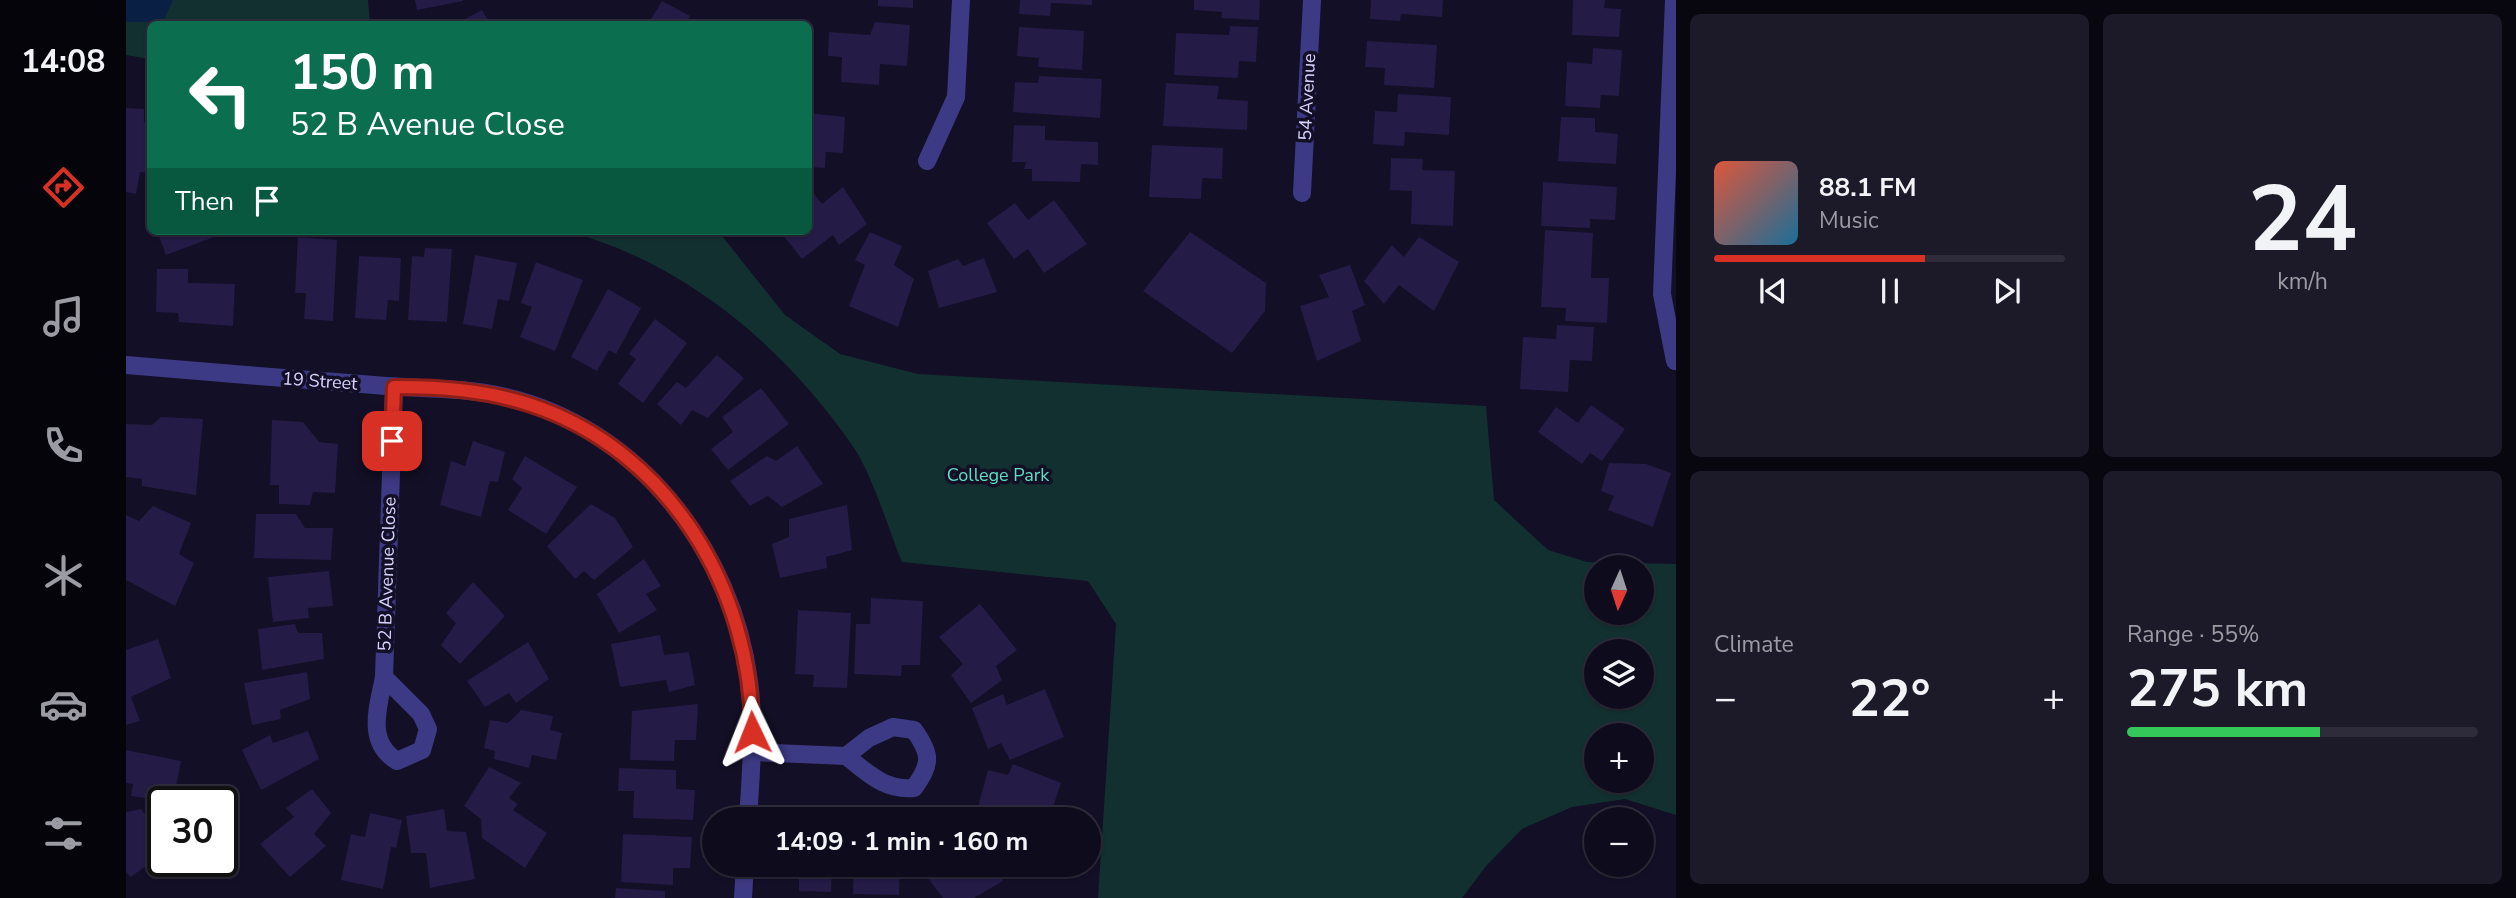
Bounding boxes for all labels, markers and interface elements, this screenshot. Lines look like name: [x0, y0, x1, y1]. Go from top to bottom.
text: 150 m: [290, 39, 434, 106]
text: 14:08: [21, 40, 105, 83]
icon: left: [175, 49, 266, 140]
street label: 54 Avenue: [1293, 53, 1321, 141]
text: 52 B Avenue Close: [290, 103, 565, 146]
text: 24: [2248, 158, 2357, 282]
icon: directions: [39, 163, 88, 212]
text: 88.1 FM: [1819, 170, 1916, 205]
icon: arrive: [248, 182, 286, 220]
text: Then: [175, 184, 234, 219]
text: Music: [1819, 205, 1879, 236]
text: km/h: [2277, 266, 2328, 297]
icon: previous: [1754, 272, 1792, 310]
icon: pause: [1871, 272, 1909, 310]
icon: next: [1988, 272, 2026, 310]
icon: music: [39, 292, 88, 341]
street label: 19 Street: [282, 366, 359, 396]
pin: [362, 411, 422, 471]
icon: phone: [39, 421, 88, 470]
icon: arrive: [373, 422, 411, 460]
park label: College Park: [947, 463, 1050, 487]
street label: 52 B Avenue Close: [372, 496, 402, 652]
icon: climate: [39, 551, 88, 600]
north arrow: [1584, 555, 1654, 625]
map controls: [1584, 555, 1654, 877]
text: Range · 55%: [2127, 619, 2259, 650]
text: Climate: [1714, 629, 1794, 660]
button: layers: [1584, 639, 1654, 709]
text: 275 km: [2127, 653, 2308, 724]
text: 22°: [1848, 663, 1931, 734]
text: −: [1714, 673, 1737, 724]
text: +: [2042, 673, 2065, 724]
icon: car: [39, 680, 88, 729]
position arrow: [715, 695, 789, 769]
button: +: [1584, 723, 1654, 793]
speed limit sign: 30: [147, 786, 238, 877]
button: −: [1584, 807, 1654, 877]
icon: filters: [39, 809, 88, 858]
text: 14:09 · 1 min · 160 m: [775, 824, 1028, 859]

